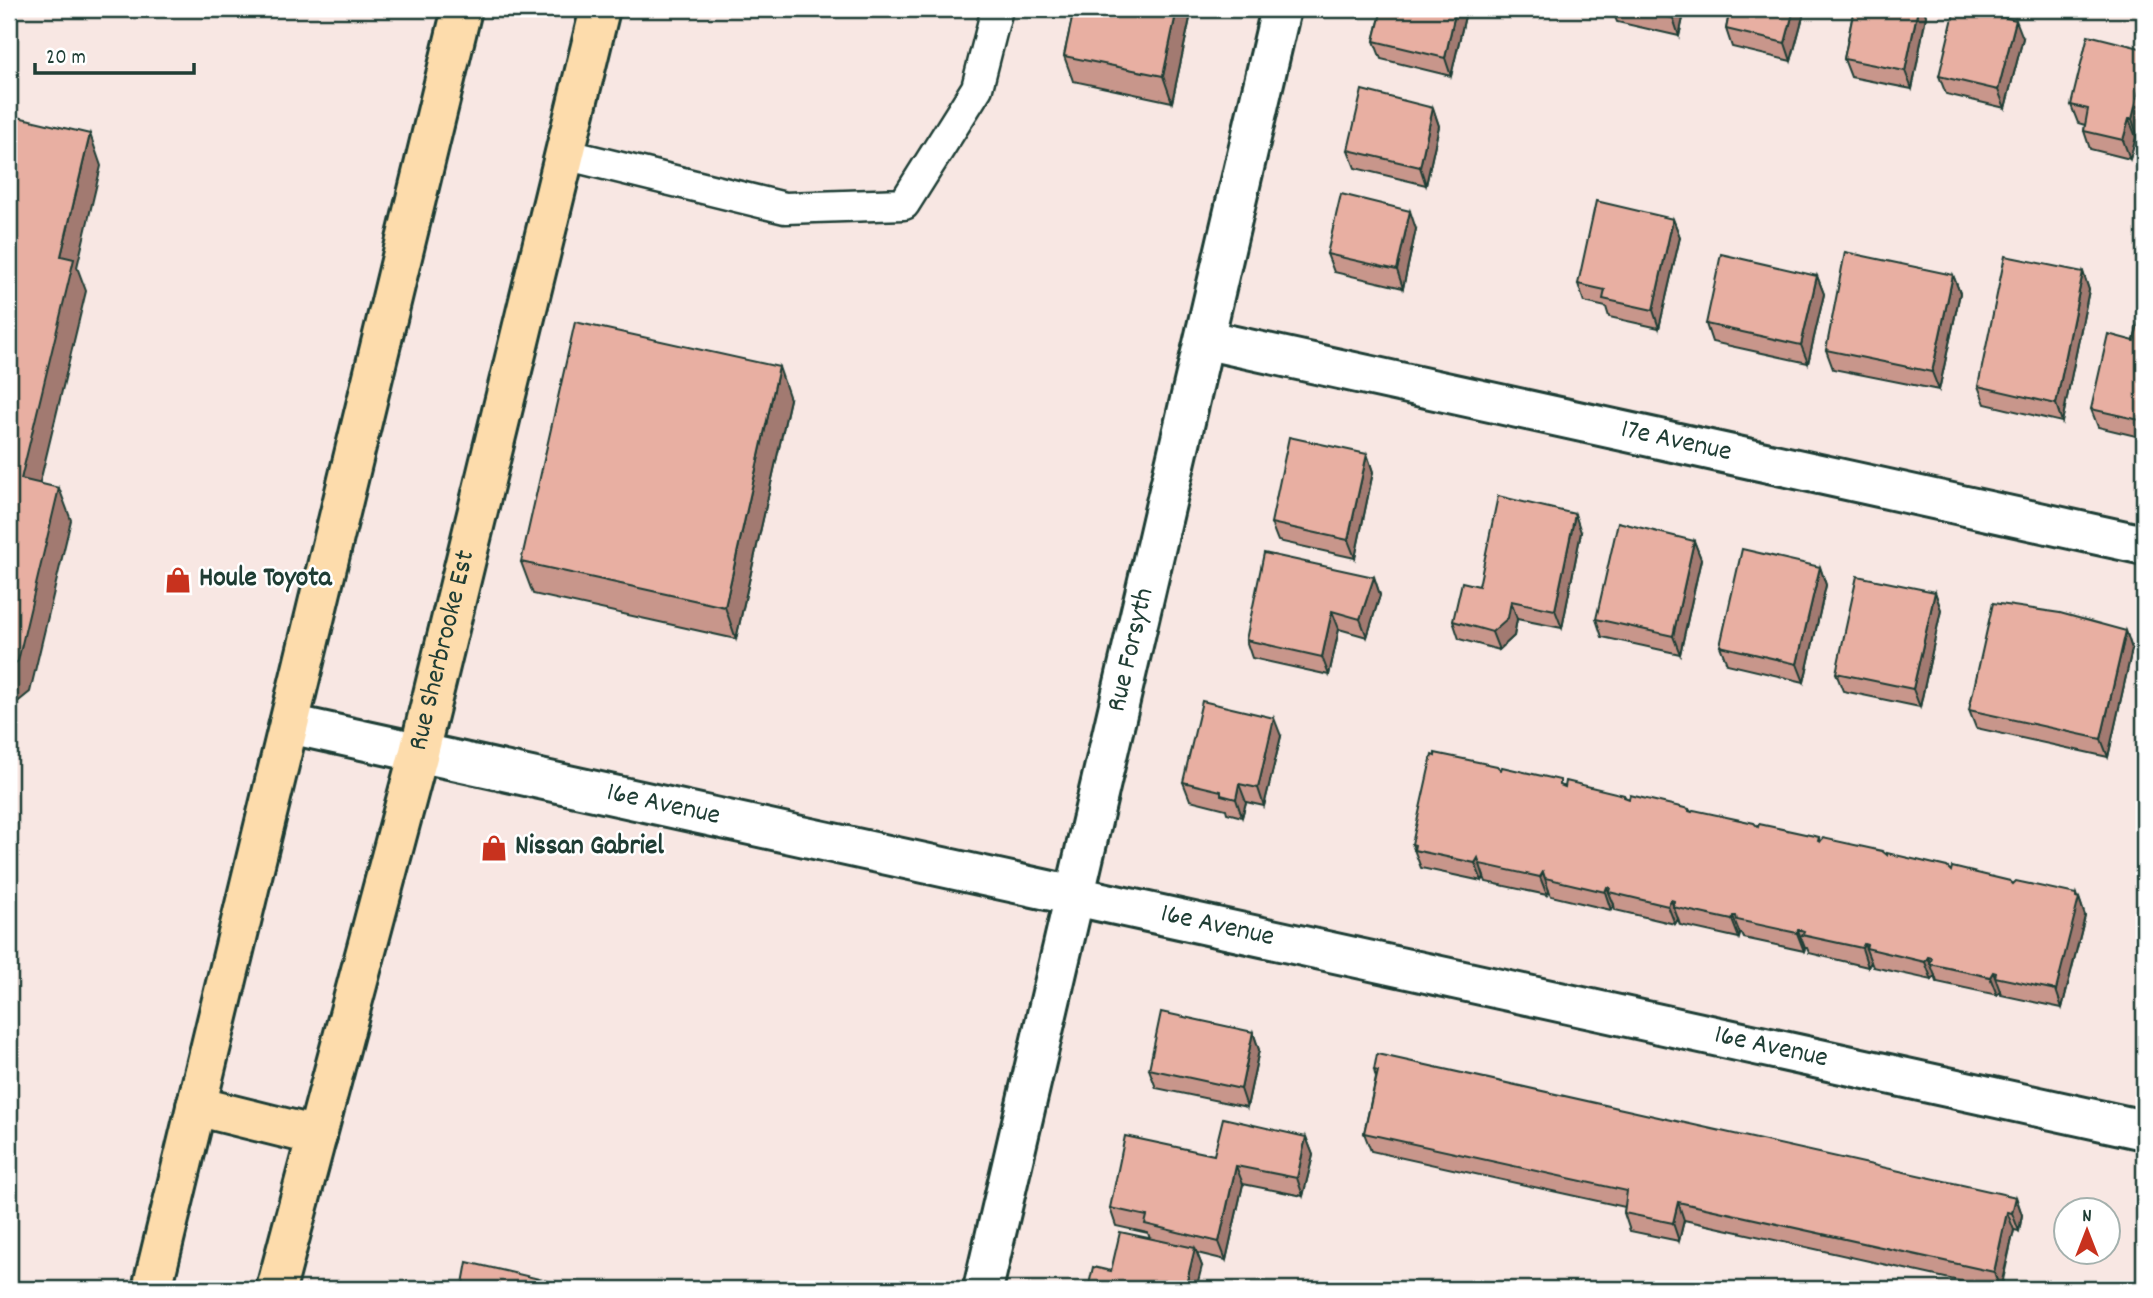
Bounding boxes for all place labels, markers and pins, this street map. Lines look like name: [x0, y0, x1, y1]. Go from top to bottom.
place label: Houle Toyota: [199, 560, 333, 600]
shop icon: Houle Toyota: [163, 565, 193, 595]
place label: Nissan Gabriel: [515, 828, 664, 868]
shop icon: Nissan Gabriel: [479, 833, 509, 863]

